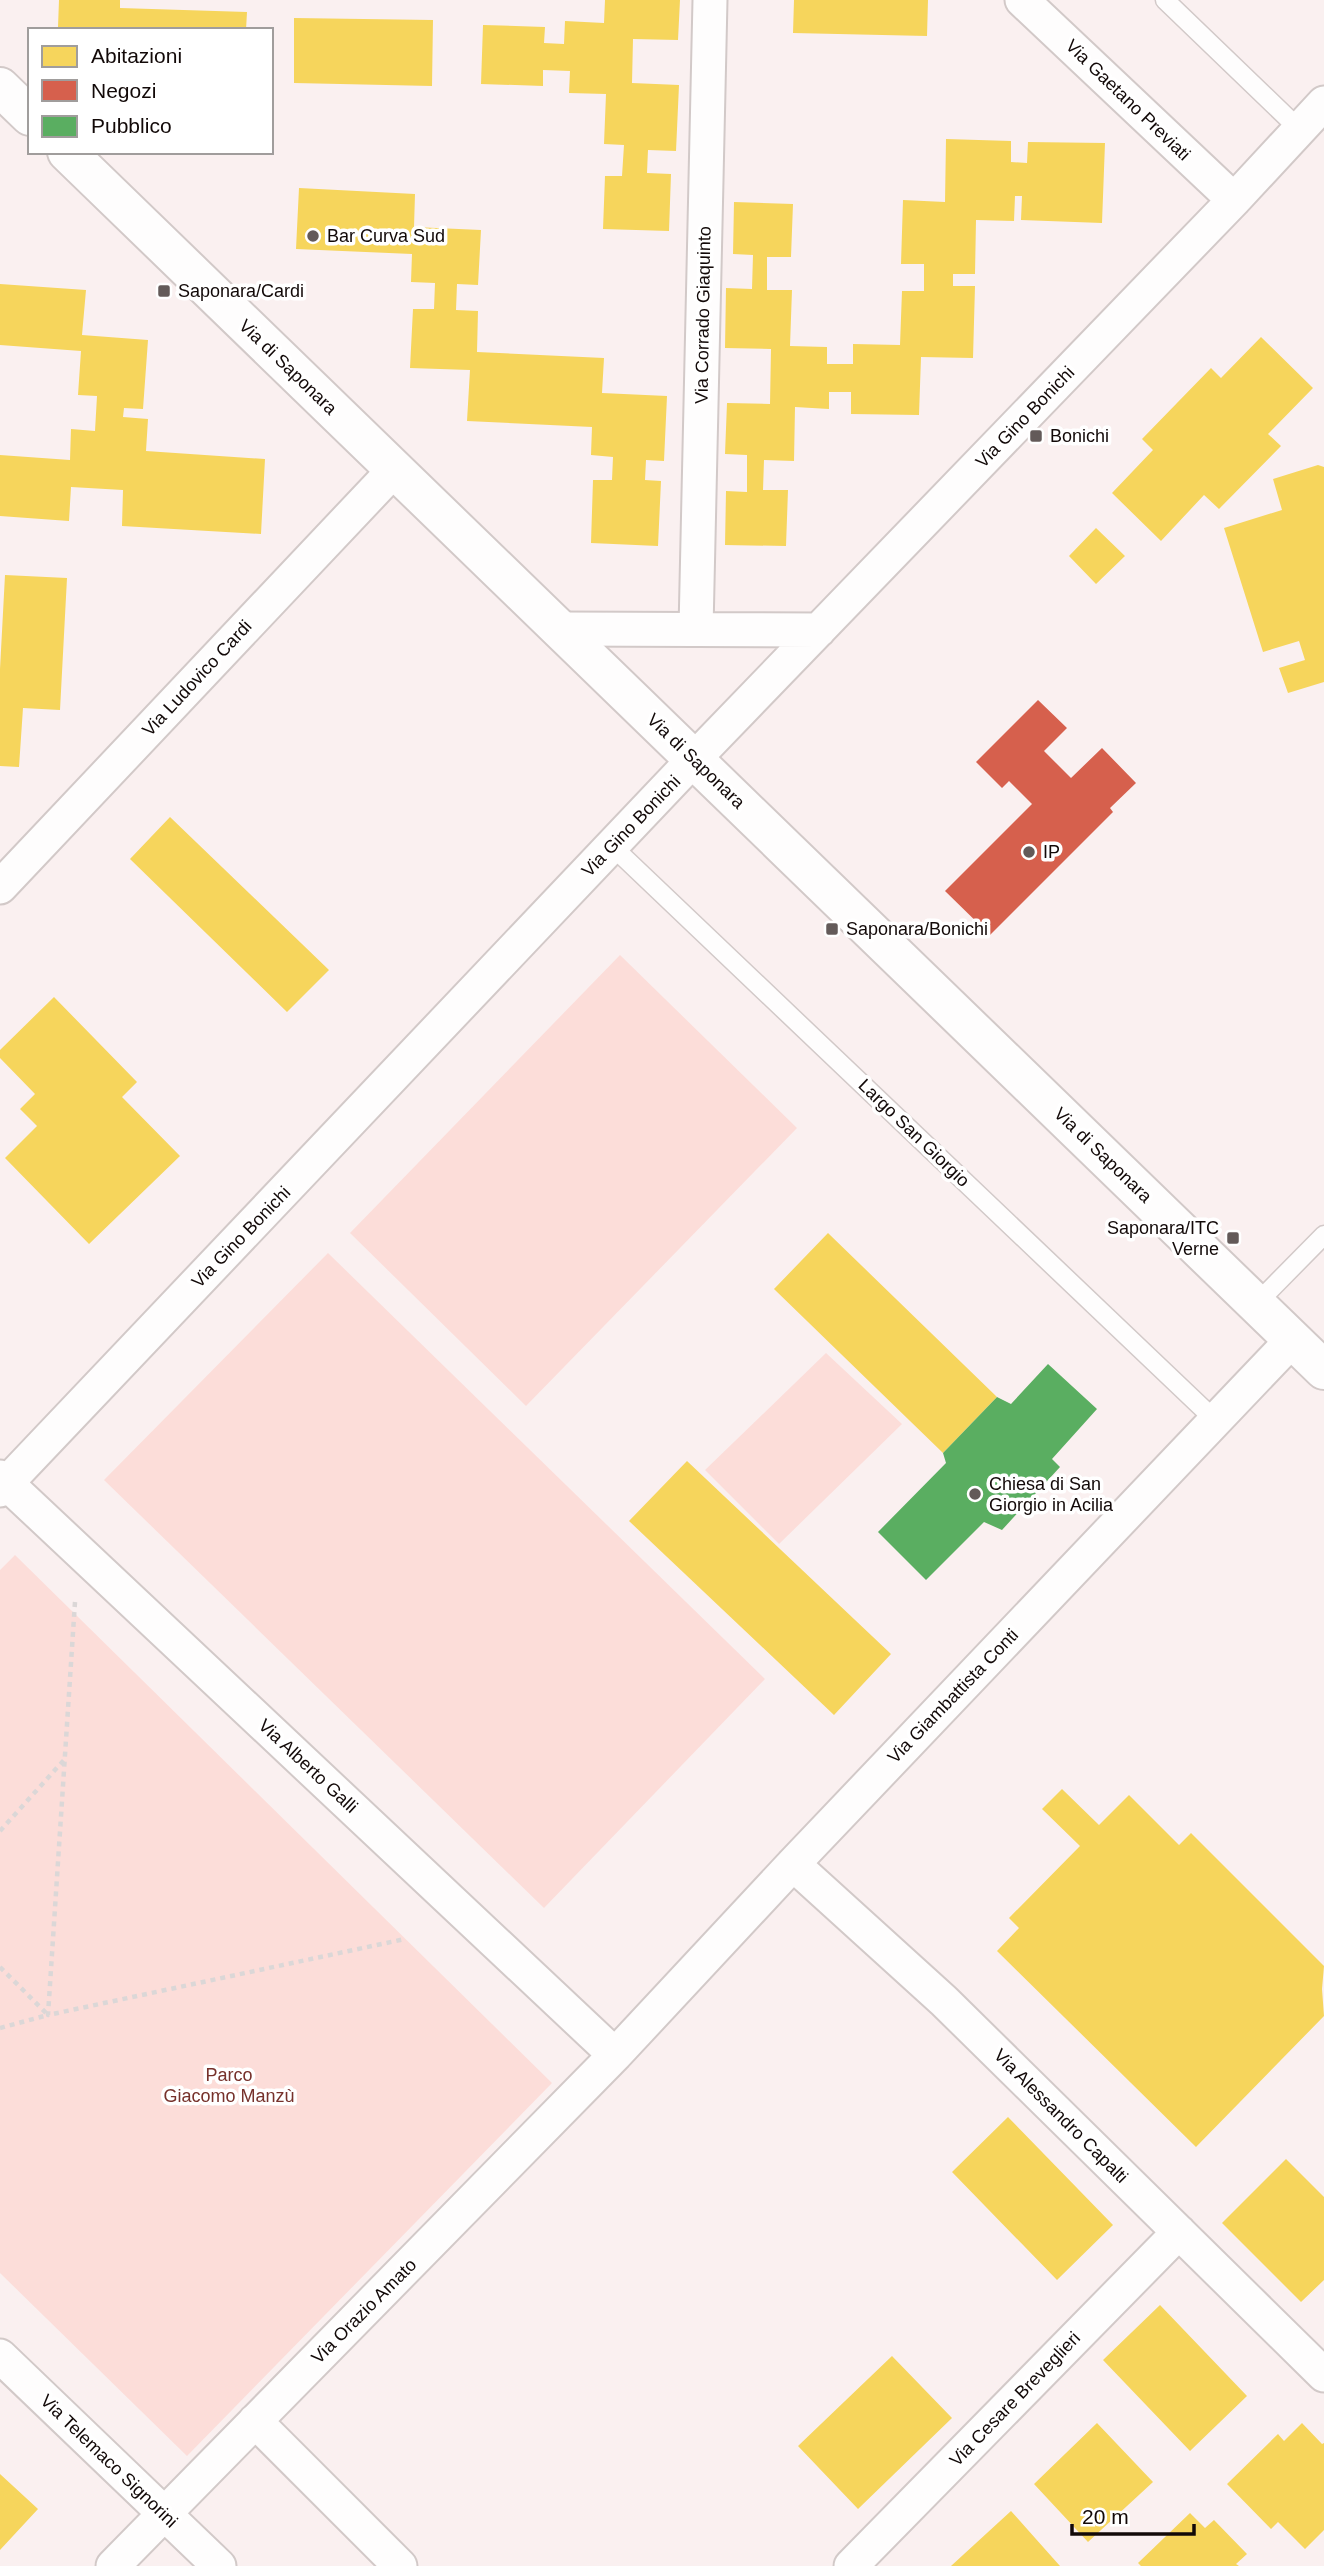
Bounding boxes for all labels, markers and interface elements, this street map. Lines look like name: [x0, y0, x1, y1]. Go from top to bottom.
legend: [28, 28, 273, 154]
street label: Via Gaetano Previati: [1062, 36, 1194, 164]
text: Abitazioni: [91, 44, 182, 67]
text: Negozi: [91, 79, 156, 102]
text: Pubblico: [91, 114, 172, 137]
place label: Bar Curva Sud: [327, 226, 445, 246]
street label: Via Corrado Giaquinto: [691, 226, 715, 404]
marker: Bar Curva Sud: [305, 228, 321, 244]
place label: Saponara/Cardi: [178, 281, 304, 301]
marker: Saponara/Cardi: [156, 283, 172, 299]
street label: Via di Saponara: [235, 315, 342, 419]
street label: Via Gino Bonichi: [971, 362, 1079, 472]
place label: Bonichi: [1050, 425, 1109, 447]
marker: Bonichi: [1028, 428, 1044, 444]
street label: Via Ludovico Cardi: [138, 616, 256, 740]
street label: Via di Saponara: [643, 709, 750, 813]
street label: Via Gino Bonichi: [578, 771, 684, 881]
place label: IP: [1043, 842, 1060, 862]
marker: IP: [1021, 844, 1037, 860]
place label: Saponara/Bonichi: [846, 919, 988, 939]
marker: Saponara/Bonichi: [824, 921, 840, 937]
street label: Largo San Giorgio: [855, 1075, 973, 1191]
street label: Via di Saponara: [1050, 1103, 1157, 1207]
street label: Via Gino Bonichi: [188, 1182, 294, 1292]
place label: Saponara/ITC Verne: [1107, 1218, 1219, 1259]
marker: Saponara/ITC Verne: [1225, 1230, 1241, 1246]
place label: Chiesa di San Giorgio in Acilia: [989, 1474, 1114, 1515]
marker: Chiesa di San Giorgio in Acilia: [967, 1486, 983, 1502]
street label: Via Giambattista Conti: [884, 1625, 1022, 1767]
street label: Via Alberto Galli: [254, 1715, 362, 1817]
street label: Via Alessandro Capalti: [990, 2045, 1132, 2187]
park label: Parco Giacomo Manzù: [163, 2065, 295, 2106]
street label: Via Orazio Amato: [308, 2255, 420, 2367]
street label: Via Cesare Breveglieri: [946, 2328, 1084, 2470]
street label: Via Telemaco Signorini: [36, 2390, 182, 2532]
scale bar: [1072, 2492, 1194, 2536]
text: 20 m: [1082, 2505, 1129, 2528]

